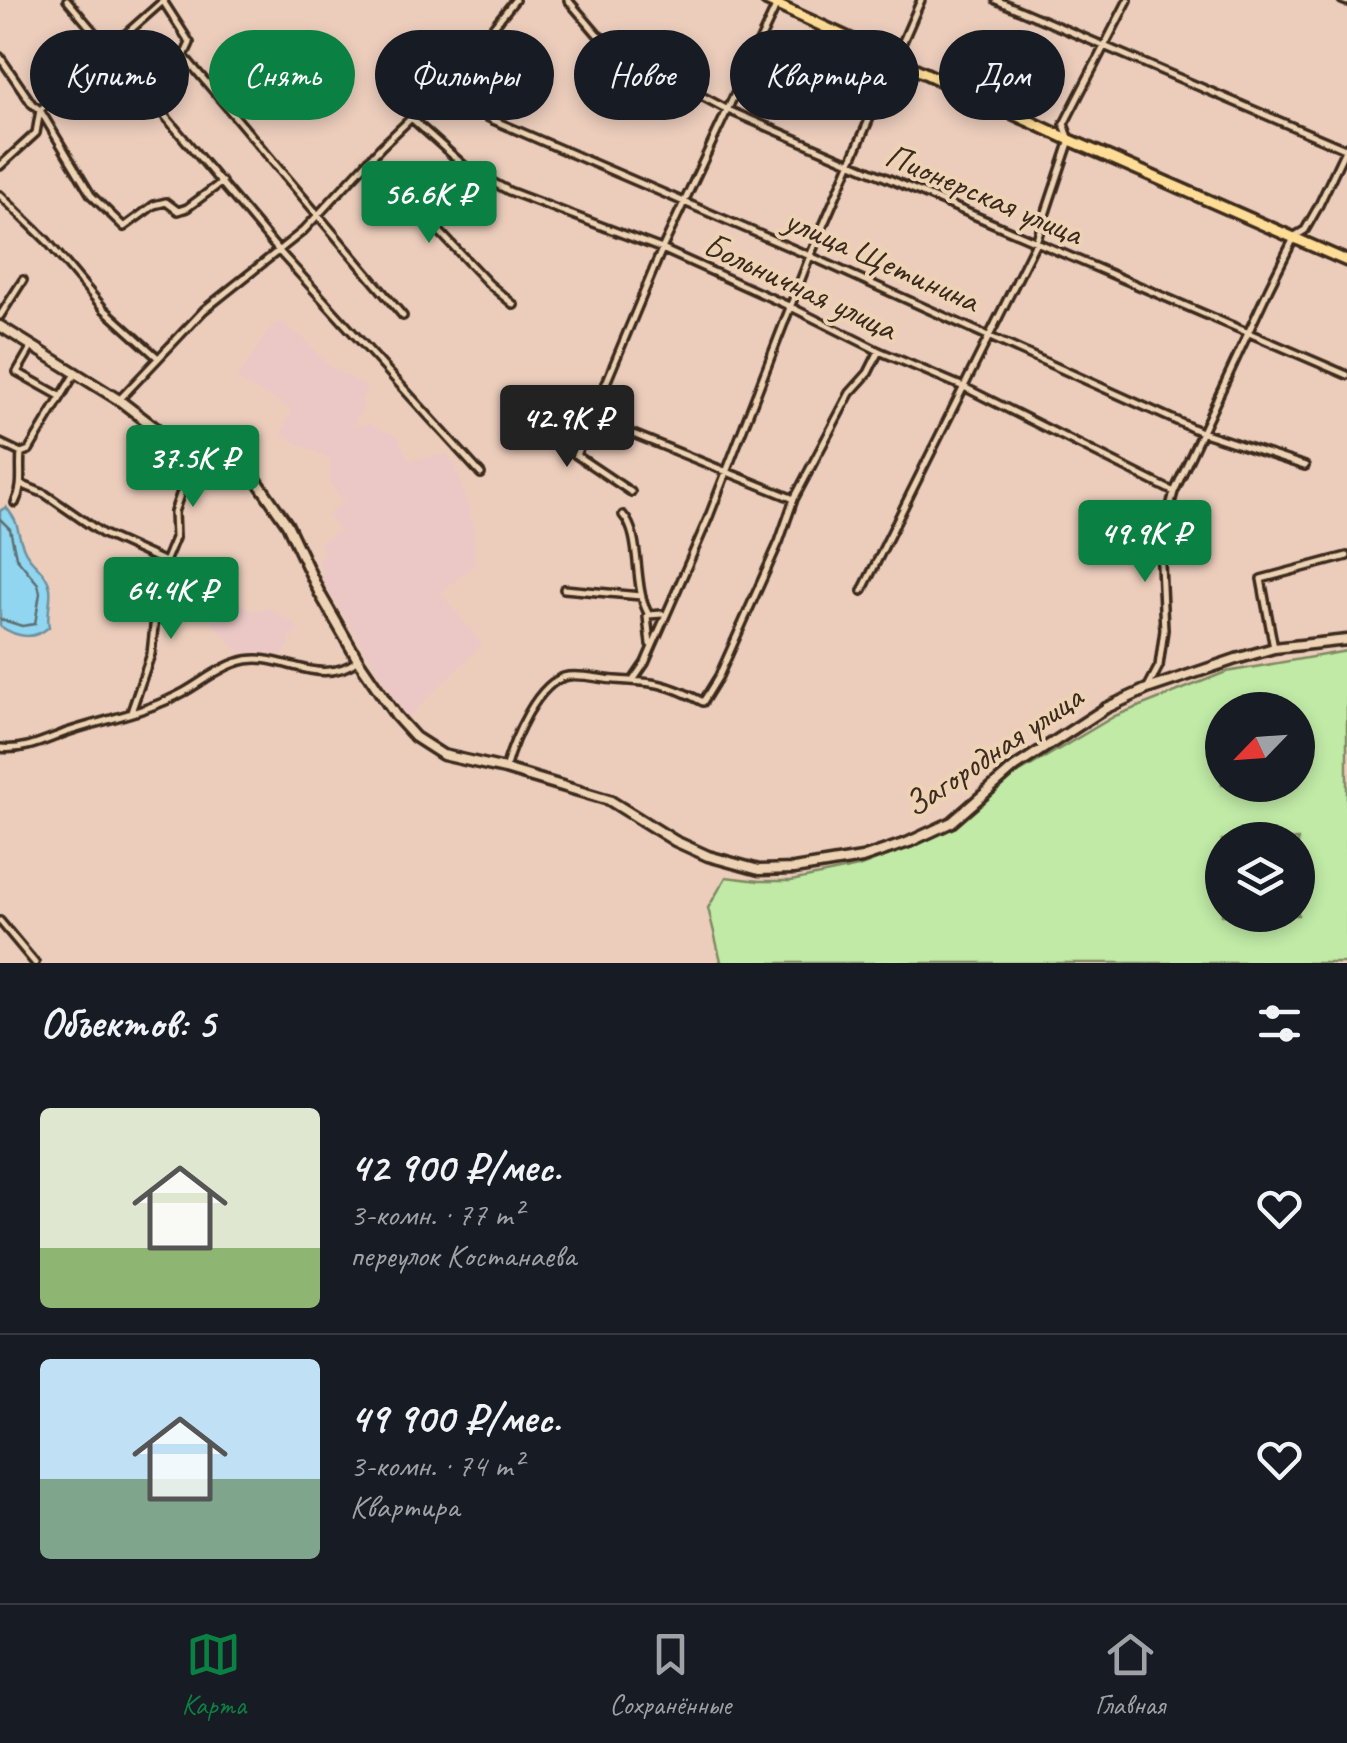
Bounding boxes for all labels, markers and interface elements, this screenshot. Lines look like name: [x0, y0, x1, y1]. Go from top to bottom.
chip: Купить: [30, 30, 189, 120]
chip: Снять: [209, 30, 355, 120]
chip: Фильтры: [375, 30, 554, 120]
chip: Новое: [574, 30, 710, 120]
chip: Квартира: [730, 30, 919, 120]
chip: Дом: [939, 30, 1065, 120]
street label: Пионерская улица: [879, 132, 1091, 256]
pin: 56.6K ₽: [337, 161, 521, 246]
text: 56.6K ₽: [384, 173, 474, 214]
street label: улица Щетинина: [776, 196, 989, 324]
street label: Больничная улица: [696, 222, 906, 351]
pin: 42.9K ₽: [475, 385, 659, 470]
text: 42.9K ₽: [522, 397, 612, 438]
pin: 37.5K ₽: [101, 425, 285, 510]
text: 37.5K ₽: [148, 437, 238, 478]
pin: 49.9K ₽: [1053, 500, 1237, 585]
text: 49.9K ₽: [1100, 512, 1190, 553]
pin: 64.4K ₽: [79, 557, 263, 642]
text: 64.4K ₽: [126, 569, 216, 610]
street label: Загородная улица: [895, 674, 1093, 827]
north arrow: [1205, 692, 1315, 802]
map controls: [1205, 692, 1315, 932]
button: layers: [1205, 822, 1315, 932]
icon: filters: [1252, 996, 1307, 1051]
text: Объектов: 5: [40, 997, 215, 1050]
text: 42 900 ₽/мес.: [350, 1141, 561, 1194]
icon: home: [120, 1148, 240, 1268]
icon: heart: [1252, 1181, 1307, 1236]
text: 3-комн. · 77 m²: [350, 1194, 522, 1235]
text: переулок Костанаева: [350, 1235, 576, 1276]
text: 49 900 ₽/мес.: [350, 1392, 560, 1445]
icon: home: [120, 1399, 240, 1519]
icon: heart: [1252, 1432, 1307, 1487]
text: 3-комн. · 74 m²: [350, 1445, 522, 1486]
text: Квартира: [350, 1486, 459, 1527]
tab: Карта: [182, 1627, 246, 1722]
tab: Сохранённые: [610, 1627, 731, 1722]
tab: Главная: [1095, 1627, 1165, 1722]

